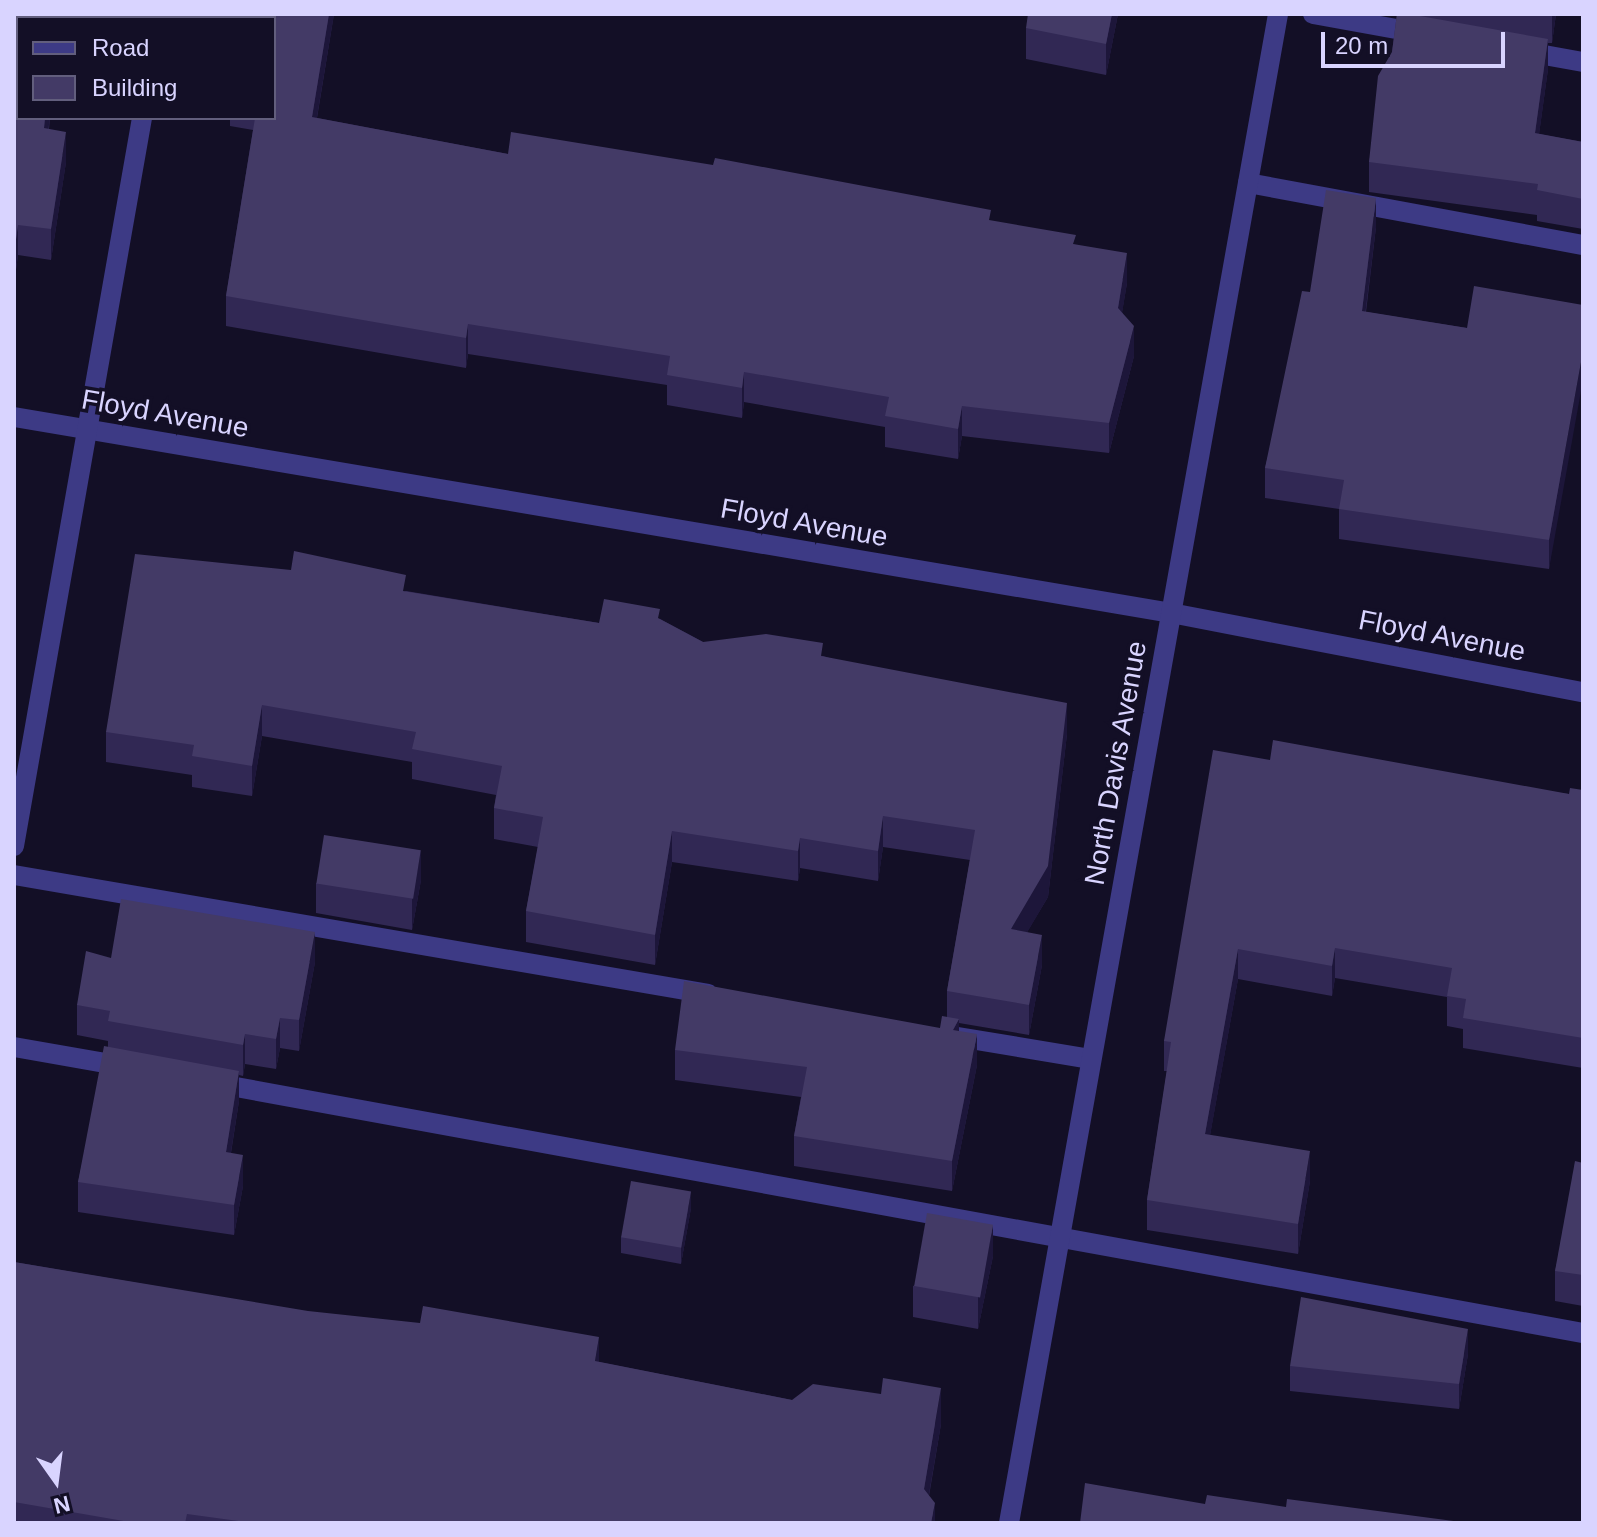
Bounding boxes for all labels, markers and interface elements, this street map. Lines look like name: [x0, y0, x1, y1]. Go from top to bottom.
legend: [16, 16, 276, 120]
scale bar: [1325, 16, 1509, 66]
text: 20 m: [1335, 32, 1388, 59]
text: Road: [92, 34, 149, 61]
text: Building: [92, 74, 177, 101]
street label: Floyd Avenue: [78, 383, 252, 445]
street label: Floyd Avenue: [717, 492, 891, 554]
street label: Floyd Avenue: [1355, 603, 1529, 669]
street label: North Davis Avenue: [1078, 638, 1154, 888]
north arrow: [16, 1441, 96, 1521]
text: N: [51, 1491, 73, 1519]

